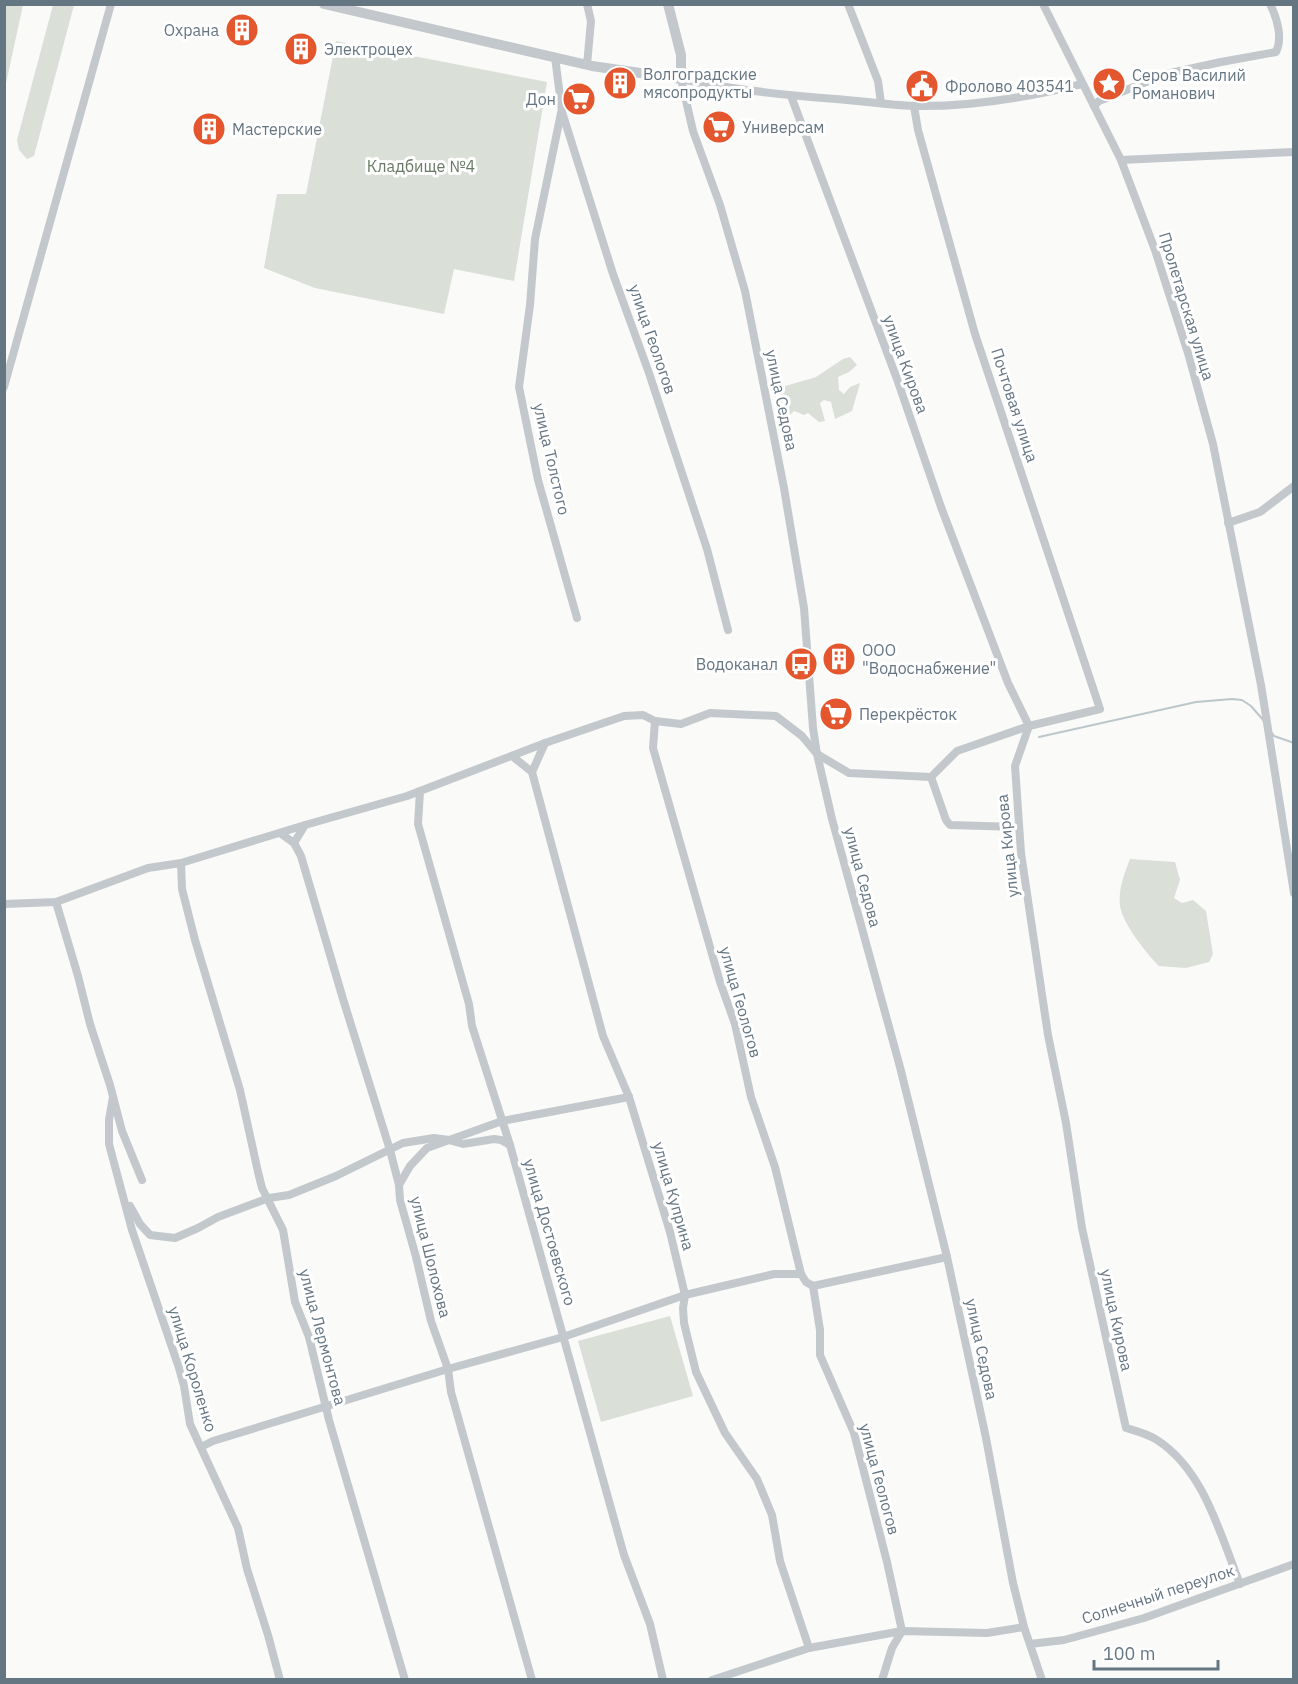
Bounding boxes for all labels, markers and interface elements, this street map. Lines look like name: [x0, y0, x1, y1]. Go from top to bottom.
building icon: Охрана: [224, 12, 260, 48]
place label: Охрана: [164, 20, 219, 40]
building icon: Электроцех: [283, 31, 319, 67]
place label: Электроцех: [324, 39, 413, 59]
place label: Волгоградские мясопродукты: [643, 64, 757, 102]
building icon: Волгоградские мясопродукты: [602, 65, 638, 101]
place label: Серов Василий Романович: [1132, 65, 1246, 103]
place icon: Серов Василий Романович: [1091, 66, 1127, 102]
public building icon: Фролово 403541: [904, 68, 940, 104]
place label: Фролово 403541: [945, 76, 1074, 96]
supermarket icon: Дон: [561, 81, 597, 117]
place label: Дон: [526, 89, 556, 109]
supermarket icon: Универсам: [701, 109, 737, 145]
building icon: Мастерские: [191, 111, 227, 147]
place label: Универсам: [742, 117, 824, 137]
place label: Мастерские: [232, 119, 322, 139]
park label: Кладбище №4: [367, 156, 475, 176]
street label: Пролетарская улица: [1155, 229, 1219, 383]
street label: улица Геологов: [625, 282, 681, 396]
street label: улица Кирова: [879, 312, 933, 417]
street label: Почтовая улица: [987, 345, 1043, 465]
street label: улица Седова: [762, 348, 803, 453]
street label: улица Толстого: [529, 401, 575, 517]
place label: ООО "Водоснабжение": [862, 640, 996, 678]
building icon: ООО "Водоснабжение": [821, 641, 857, 677]
bus stop icon: Водоканал: [783, 646, 819, 682]
place label: Водоканал: [696, 654, 778, 674]
supermarket icon: Перекрёсток: [818, 696, 854, 732]
place label: Перекрёсток: [859, 704, 957, 724]
street label: улица Кирова: [992, 793, 1022, 899]
street label: улица Седова: [840, 825, 886, 930]
street label: улица Геологов: [716, 944, 766, 1060]
street label: улица Куприна: [649, 1139, 699, 1253]
street label: улица Достоевского: [519, 1156, 581, 1308]
street label: улица Шолохова: [406, 1194, 456, 1320]
street label: улица Лермонтова: [295, 1267, 351, 1408]
street label: улица Кирова: [1096, 1267, 1138, 1373]
street label: улица Седова: [962, 1297, 1003, 1402]
street label: улица Короленко: [164, 1304, 222, 1434]
street label: улица Геологов: [855, 1421, 905, 1537]
street label: Солнечный переулок: [1079, 1560, 1237, 1628]
scale bar: [1094, 1633, 1218, 1671]
text: 100 m: [1103, 1642, 1155, 1665]

